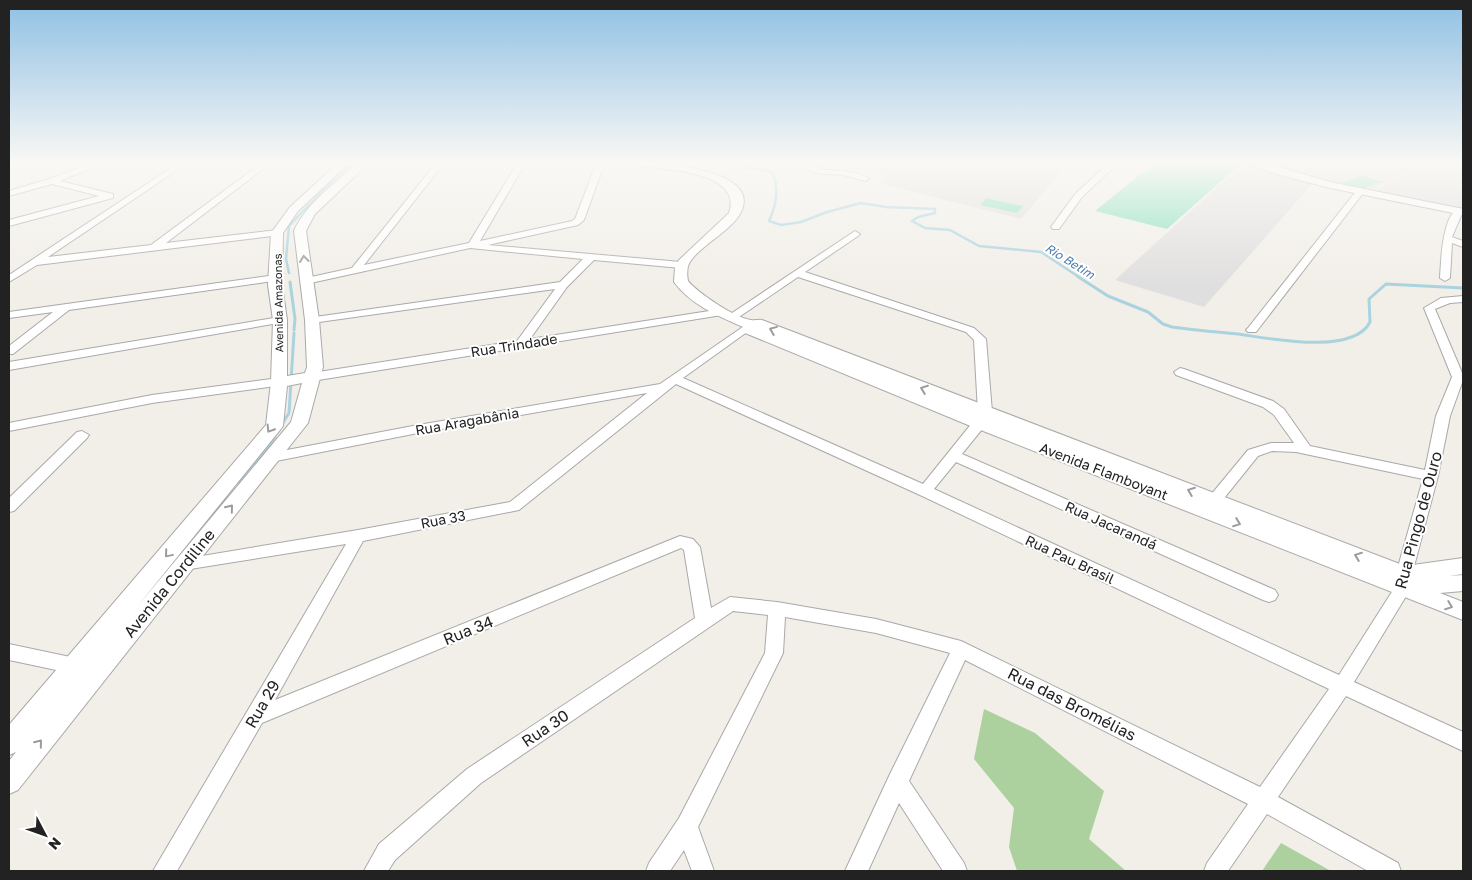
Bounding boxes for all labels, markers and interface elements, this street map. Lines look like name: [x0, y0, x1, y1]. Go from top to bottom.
water label: Rio Betim: [1043, 240, 1099, 283]
street label: Avenida Amazonas: [271, 253, 285, 353]
one-way arrow: [299, 255, 310, 263]
one-way arrow: [769, 325, 777, 335]
street label: Rua Trindade: [469, 330, 559, 360]
one-way arrow: [920, 385, 929, 395]
street label: Rua Aragabânia: [414, 404, 520, 438]
one-way arrow: [267, 423, 277, 432]
street label: Avenida Flamboyant: [1038, 439, 1170, 503]
street label: Rua Pingo de Ouro: [1390, 449, 1446, 591]
one-way arrow: [1187, 486, 1195, 496]
street label: Rua Jacarandá: [1062, 497, 1160, 553]
one-way arrow: [224, 505, 232, 514]
street label: Rua 33: [419, 506, 467, 532]
one-way arrow: [1232, 517, 1241, 527]
street label: Avenida Cordiline: [119, 525, 219, 641]
street label: Rua Pau Brasil: [1023, 531, 1117, 587]
one-way arrow: [164, 549, 173, 558]
one-way arrow: [1354, 552, 1363, 562]
one-way arrow: [1444, 599, 1453, 610]
street label: Rua 34: [440, 611, 496, 649]
street label: Rua das Bromélias: [1004, 663, 1140, 745]
street label: Rua 29: [240, 676, 284, 732]
street label: Rua 30: [518, 705, 572, 751]
one-way arrow: [34, 740, 42, 749]
north arrow: [20, 810, 70, 860]
text: N: [45, 834, 65, 853]

